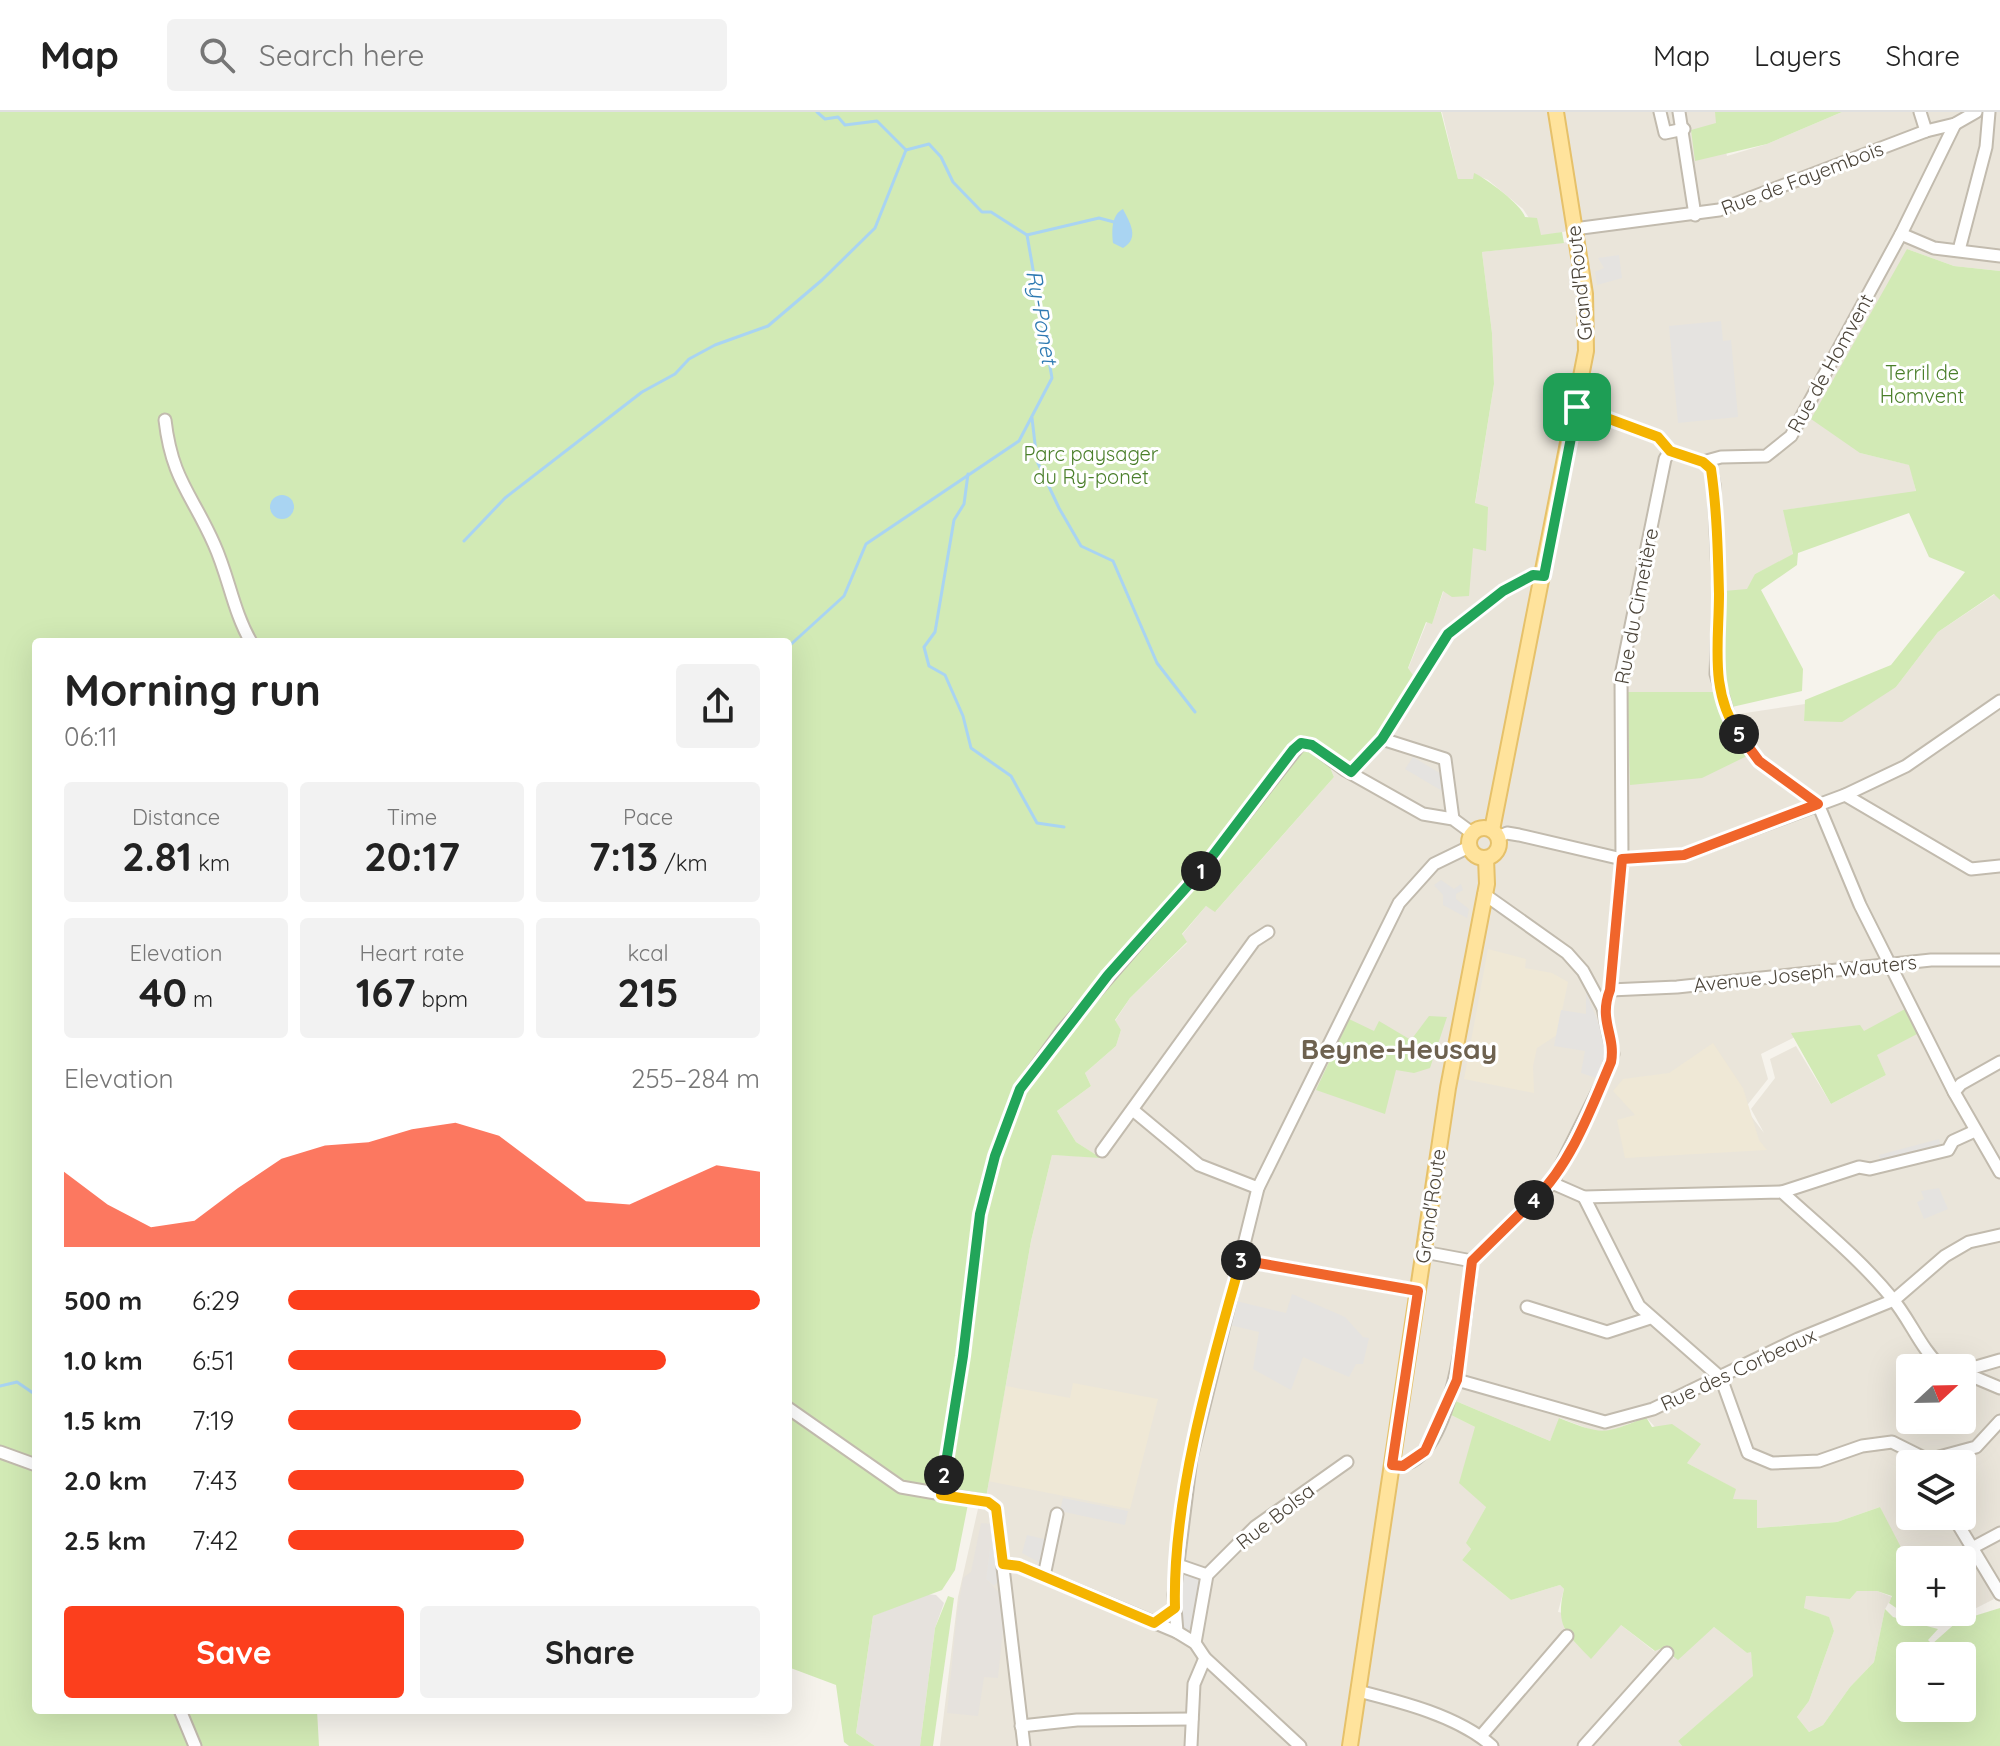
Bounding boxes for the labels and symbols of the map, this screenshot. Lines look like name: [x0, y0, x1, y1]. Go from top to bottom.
street label: Rue de Fayembois: [1717, 136, 1887, 220]
street label: Grand'Route: [1561, 224, 1597, 342]
water label: Ry-Ponet: [1020, 268, 1064, 369]
street label: Rue de Homvent: [1782, 289, 1879, 437]
park label: Terril de Homvent: [1880, 360, 1965, 408]
pin: [1543, 373, 1611, 441]
park label: Parc paysager du Ry-ponet: [1023, 441, 1159, 489]
street label: Rue du Cimetière: [1609, 526, 1663, 686]
pin: 5: [1719, 714, 1759, 754]
pin: 1: [1181, 851, 1221, 891]
street label: Avenue Joseph Wauters: [1692, 949, 1918, 997]
district label: Beyne-Heusay: [1301, 1031, 1497, 1066]
street label: Grand'Route: [1410, 1147, 1450, 1265]
pin: 4: [1514, 1180, 1554, 1220]
pin: 3: [1221, 1240, 1261, 1280]
street label: Rue des Corbeaux: [1656, 1322, 1820, 1416]
north arrow: [1896, 1354, 1976, 1434]
pin: 2: [924, 1455, 964, 1495]
street label: Rue Bolsa: [1231, 1478, 1319, 1554]

